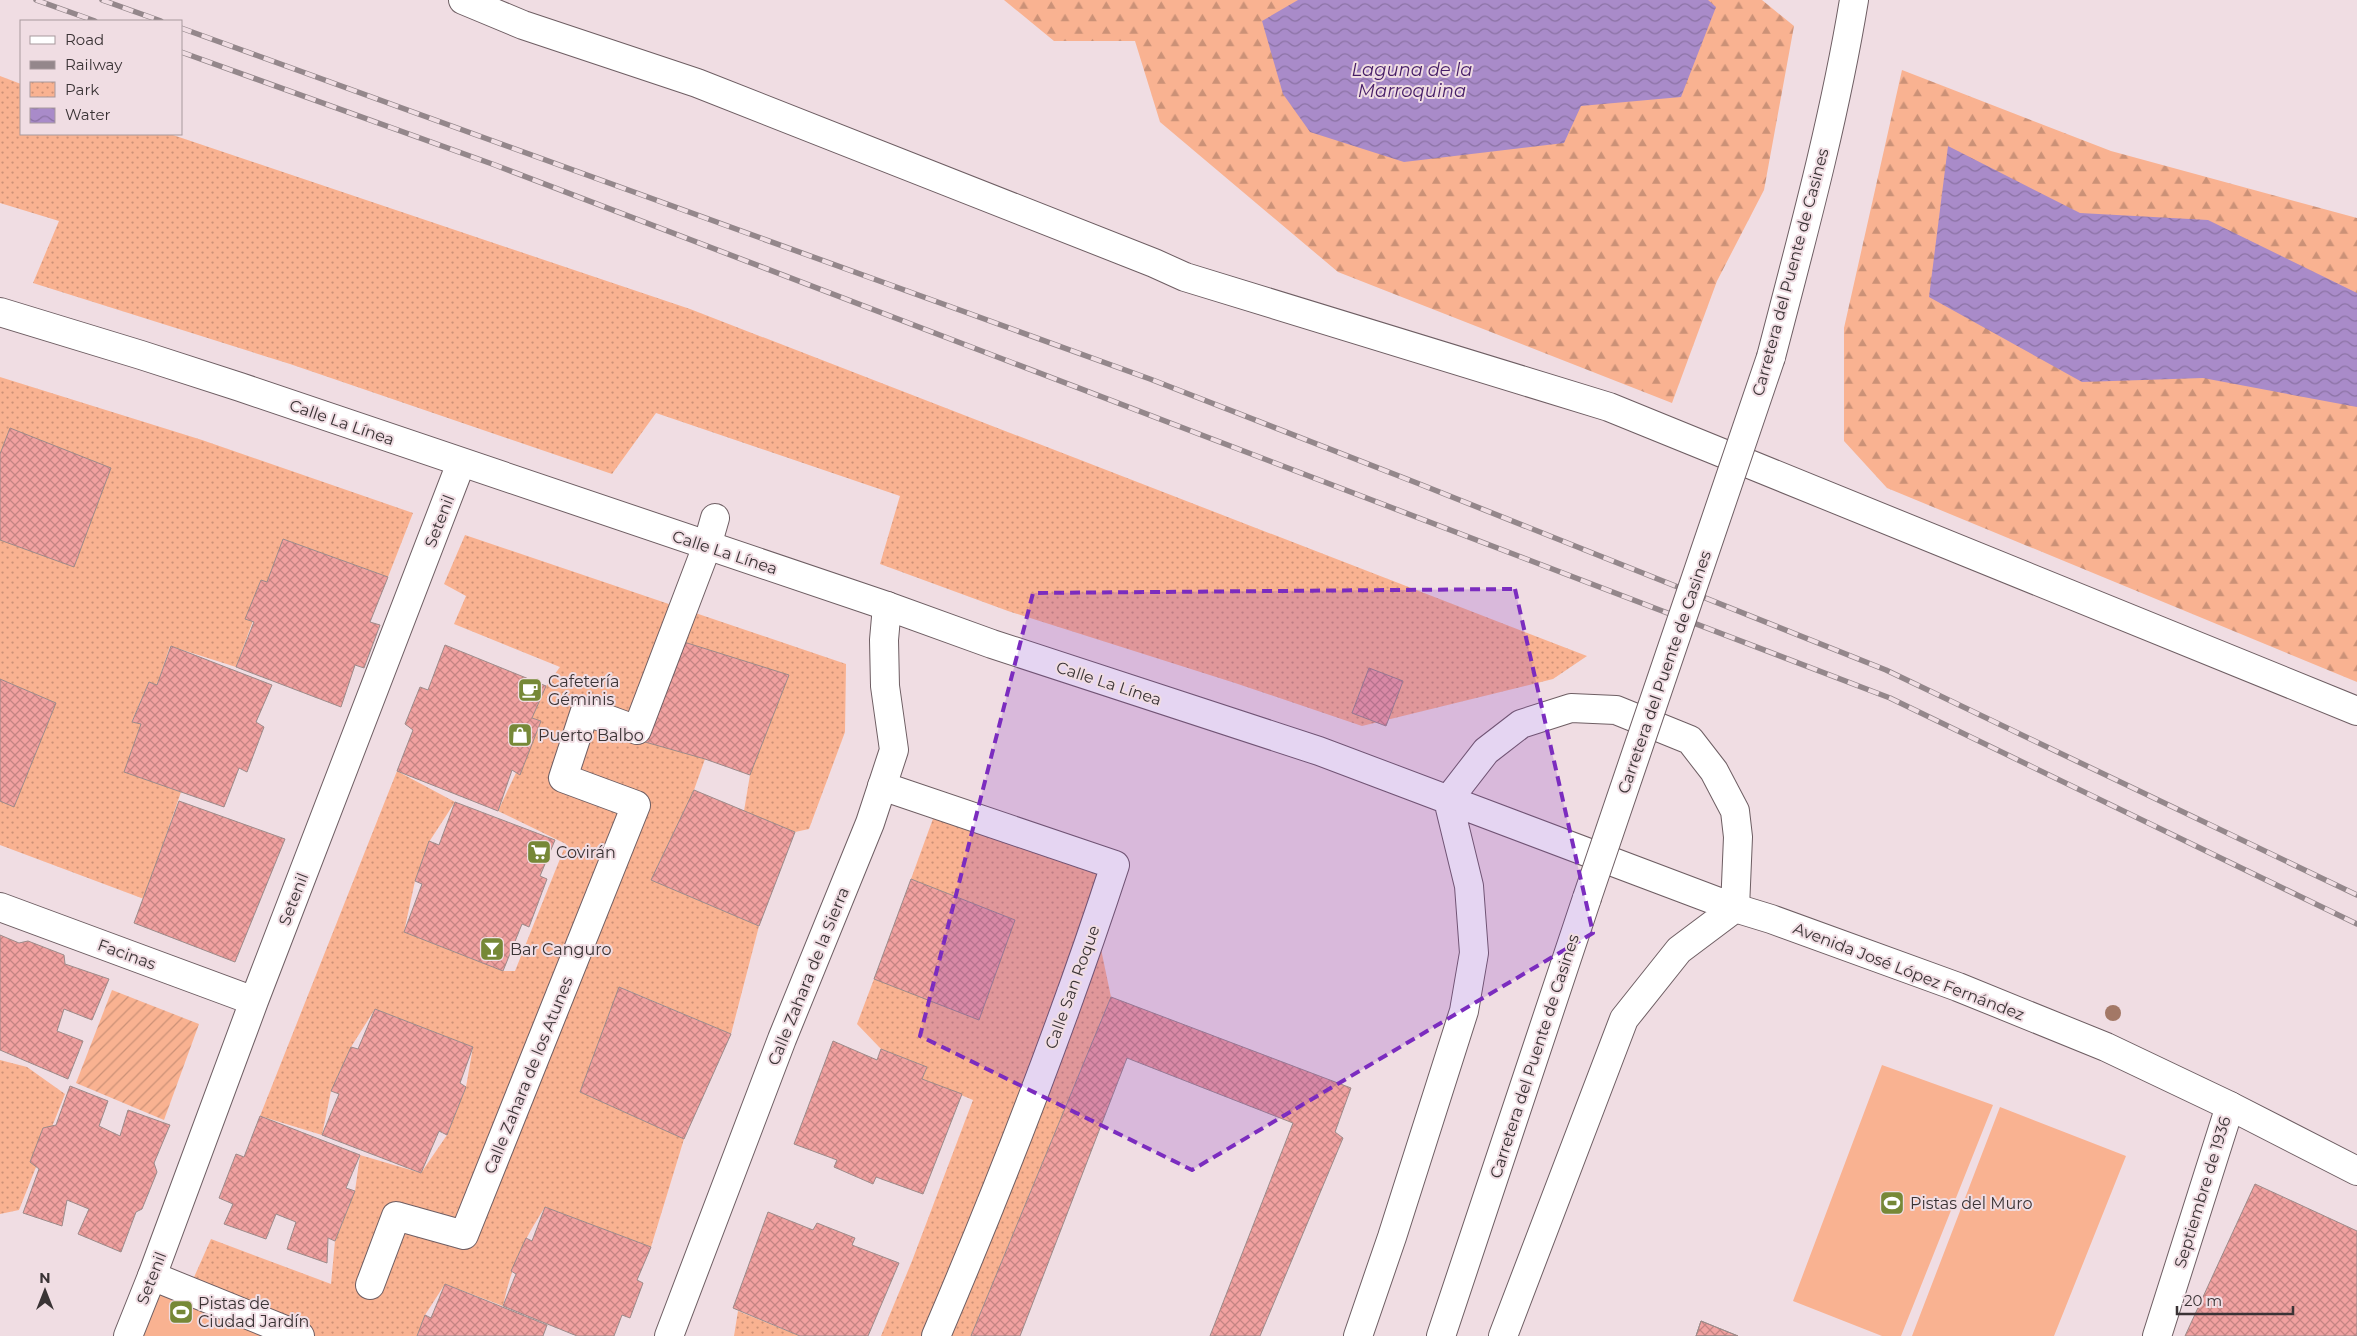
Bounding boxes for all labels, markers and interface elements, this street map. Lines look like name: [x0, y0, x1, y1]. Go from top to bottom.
legend: [20, 20, 182, 135]
text: Road: [65, 30, 104, 49]
text: Railway: [65, 55, 123, 74]
water label: Laguna de la Marroquina: [1351, 59, 1473, 102]
text: Park: [65, 80, 99, 99]
text: Water: [65, 105, 111, 124]
street label: Carretera del Puente de Casines: [1748, 146, 1833, 398]
street label: Calle La Línea: [287, 396, 397, 449]
street label: Setenil: [421, 492, 458, 550]
street label: Calle La Línea: [670, 527, 780, 578]
street label: Carretera del Puente de Casines: [1614, 548, 1715, 796]
street label: Calle La Línea: [1054, 658, 1164, 709]
place label: Cafetería Géminis: [548, 672, 620, 709]
cafe icon: Cafetería Géminis: [517, 677, 543, 703]
shop icon: Puerto Balbo: [507, 722, 533, 748]
place label: Puerto Balbo: [538, 726, 644, 745]
supermarket icon: Covirán: [526, 839, 552, 865]
place label: Covirán: [556, 843, 616, 862]
street label: Setenil: [275, 870, 312, 928]
street label: Calle Zahara de la Sierra: [764, 884, 853, 1068]
street label: Avenida José López Fernández: [1791, 919, 2027, 1024]
street label: Calle San Roque: [1041, 923, 1104, 1052]
street label: Carretera del Puente de Casines: [1486, 931, 1583, 1181]
street label: Facinas: [95, 935, 159, 974]
bar icon: Bar Canguro: [479, 936, 505, 962]
place label: Bar Canguro: [510, 940, 612, 959]
street label: Calle Zahara de los Atunes: [480, 974, 577, 1176]
street label: Septiembre de 1936: [2170, 1114, 2235, 1270]
sports icon: Pistas del Muro: [1879, 1190, 1905, 1216]
place label: Pistas del Muro: [1910, 1194, 2033, 1213]
street label: Setenil: [133, 1249, 170, 1307]
north arrow: [20, 1266, 70, 1316]
text: N: [39, 1269, 51, 1287]
scale bar: [2177, 1284, 2293, 1316]
text: 20 m: [2184, 1291, 2222, 1310]
place label: Pistas de Ciudad Jardín: [198, 1294, 309, 1331]
sports icon: Pistas de Ciudad Jardín: [168, 1299, 194, 1325]

